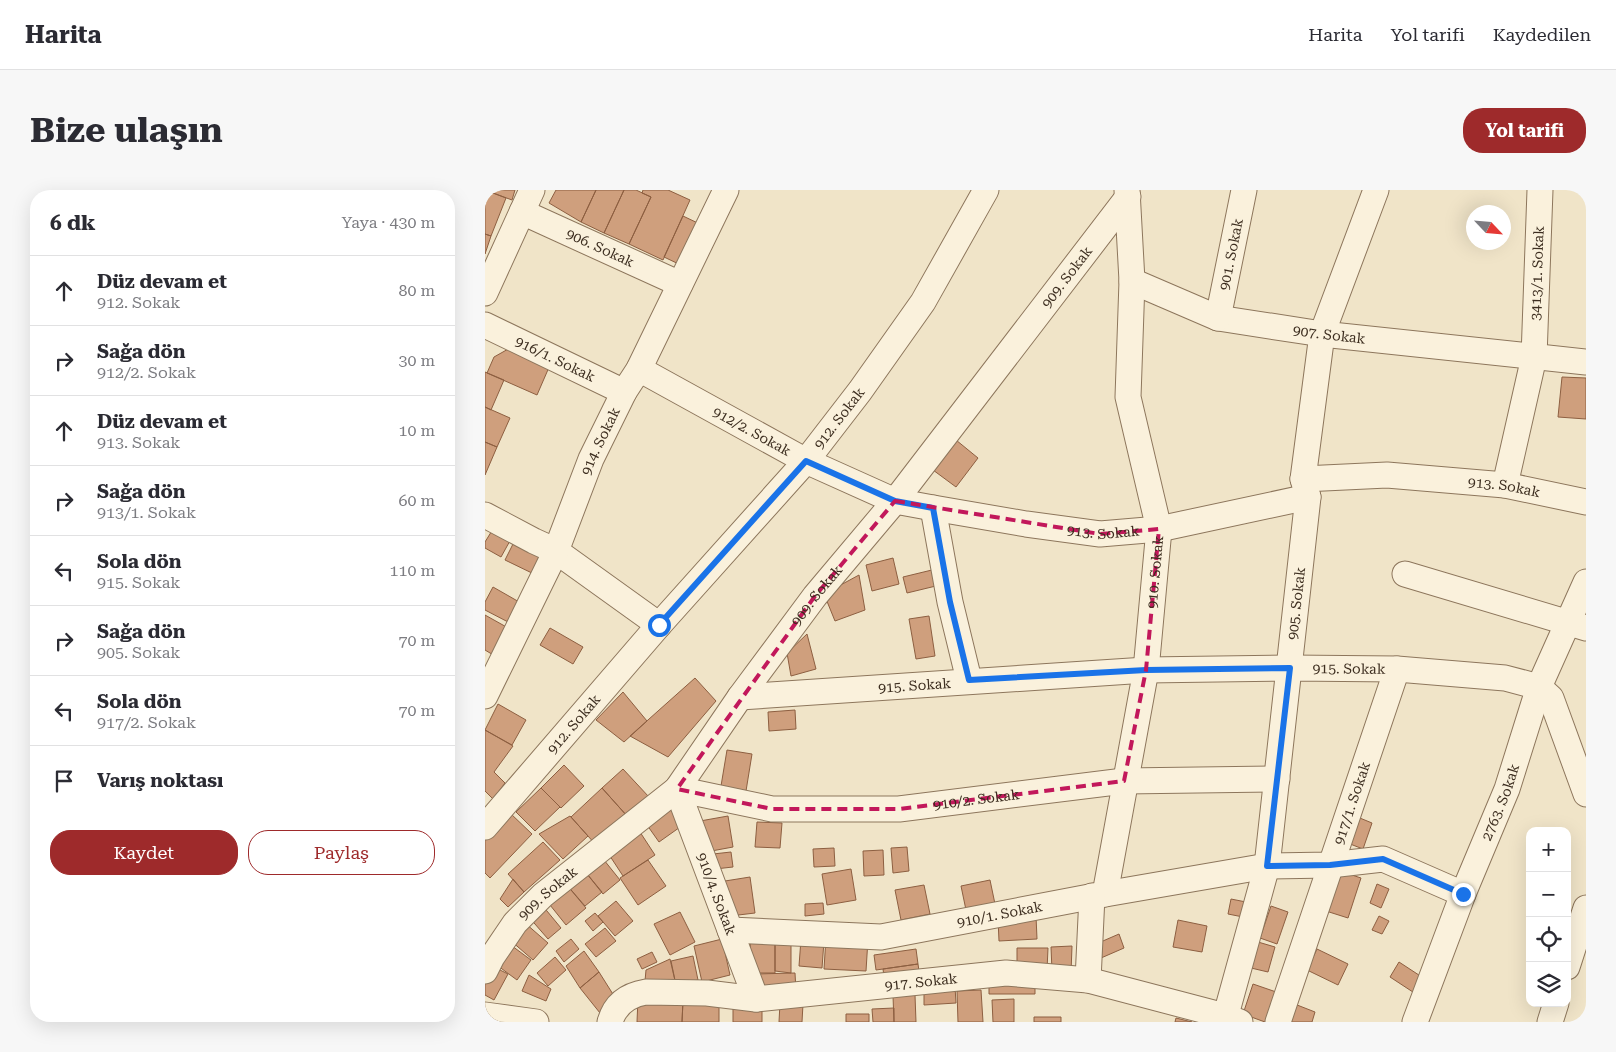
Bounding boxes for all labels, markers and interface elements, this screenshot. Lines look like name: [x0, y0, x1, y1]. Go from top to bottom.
text: Harita: [25, 21, 102, 49]
text: Harita: [1308, 24, 1362, 45]
text: Yol tarifi: [1390, 24, 1465, 45]
text: Kaydedilen: [1493, 24, 1591, 45]
button: Yol tarifi: [1463, 108, 1586, 153]
text: Bize ulaşın: [30, 110, 223, 151]
north arrow: [1466, 205, 1511, 250]
text: 6 dk: [50, 211, 96, 235]
text: Yaya · 430 m: [342, 213, 435, 232]
street label: 901. Sokak: [1216, 217, 1246, 292]
street label: 906. Sokak: [564, 225, 637, 270]
street label: 3413/1. Sokak: [1527, 226, 1547, 321]
street label: 909. Sokak: [1038, 243, 1095, 311]
text: Düz devam et: [97, 270, 227, 293]
icon: ahead: [50, 277, 78, 305]
text: 80 m: [398, 281, 435, 300]
text: 912. Sokak: [97, 293, 180, 312]
street label: 907. Sokak: [1292, 322, 1366, 347]
street label: 916/1. Sokak: [513, 333, 598, 385]
text: Sağa dön: [97, 340, 185, 363]
icon: right: [50, 347, 78, 375]
text: 30 m: [398, 351, 435, 370]
text: 912/2. Sokak: [97, 363, 196, 382]
street label: 912. Sokak: [810, 384, 868, 452]
street label: 912/2. Sokak: [710, 403, 794, 459]
street label: 914. Sokak: [578, 405, 623, 477]
text: Düz devam et: [97, 410, 227, 433]
icon: ahead: [50, 417, 78, 445]
text: 10 m: [398, 421, 435, 440]
text: 913. Sokak: [97, 433, 180, 452]
street label: 913. Sokak: [1467, 474, 1542, 500]
text: Sağa dön: [97, 480, 185, 503]
icon: right: [50, 487, 78, 515]
text: 60 m: [398, 491, 435, 510]
text: 913/1. Sokak: [97, 503, 196, 522]
street label: 913. Sokak: [1066, 522, 1140, 542]
street label: 910. Sokak: [1144, 535, 1166, 609]
text: Sola dön: [97, 550, 182, 573]
icon: left: [50, 557, 78, 585]
text: 110 m: [389, 561, 435, 580]
street label: 909. Sokak: [788, 562, 846, 629]
street label: 905. Sokak: [1284, 566, 1308, 641]
text: 915. Sokak: [97, 573, 180, 592]
route start: [648, 614, 671, 637]
text: Sağa dön: [97, 620, 185, 643]
icon: right: [50, 627, 78, 655]
text: 70 m: [398, 631, 435, 650]
text: 905. Sokak: [97, 643, 180, 662]
street label: 915. Sokak: [1312, 660, 1386, 677]
street label: 915. Sokak: [878, 675, 952, 696]
text: Sola dön: [97, 690, 182, 713]
street label: 912. Sokak: [544, 691, 604, 757]
icon: left: [50, 697, 78, 725]
text: 70 m: [398, 701, 435, 720]
text: 917/2. Sokak: [97, 713, 196, 732]
street label: 917/1. Sokak: [1330, 759, 1373, 847]
street label: 2763. Sokak: [1478, 762, 1522, 843]
icon: arrive: [50, 767, 78, 795]
text: Varış noktası: [97, 769, 223, 792]
street label: 910/2. Sokak: [932, 786, 1021, 813]
map controls: [1526, 827, 1571, 1007]
button: +: [1526, 827, 1571, 872]
button: Kaydet: [50, 830, 238, 875]
button: Paylaş: [248, 830, 435, 875]
street label: 910/4. Sokak: [694, 850, 739, 937]
street label: 909. Sokak: [515, 863, 580, 923]
button: −: [1526, 872, 1571, 917]
route end: [1452, 883, 1475, 906]
street label: 910/1. Sokak: [956, 898, 1044, 930]
button: locate: [1526, 917, 1571, 962]
button: layers: [1526, 962, 1571, 1007]
street label: 917. Sokak: [884, 970, 958, 994]

